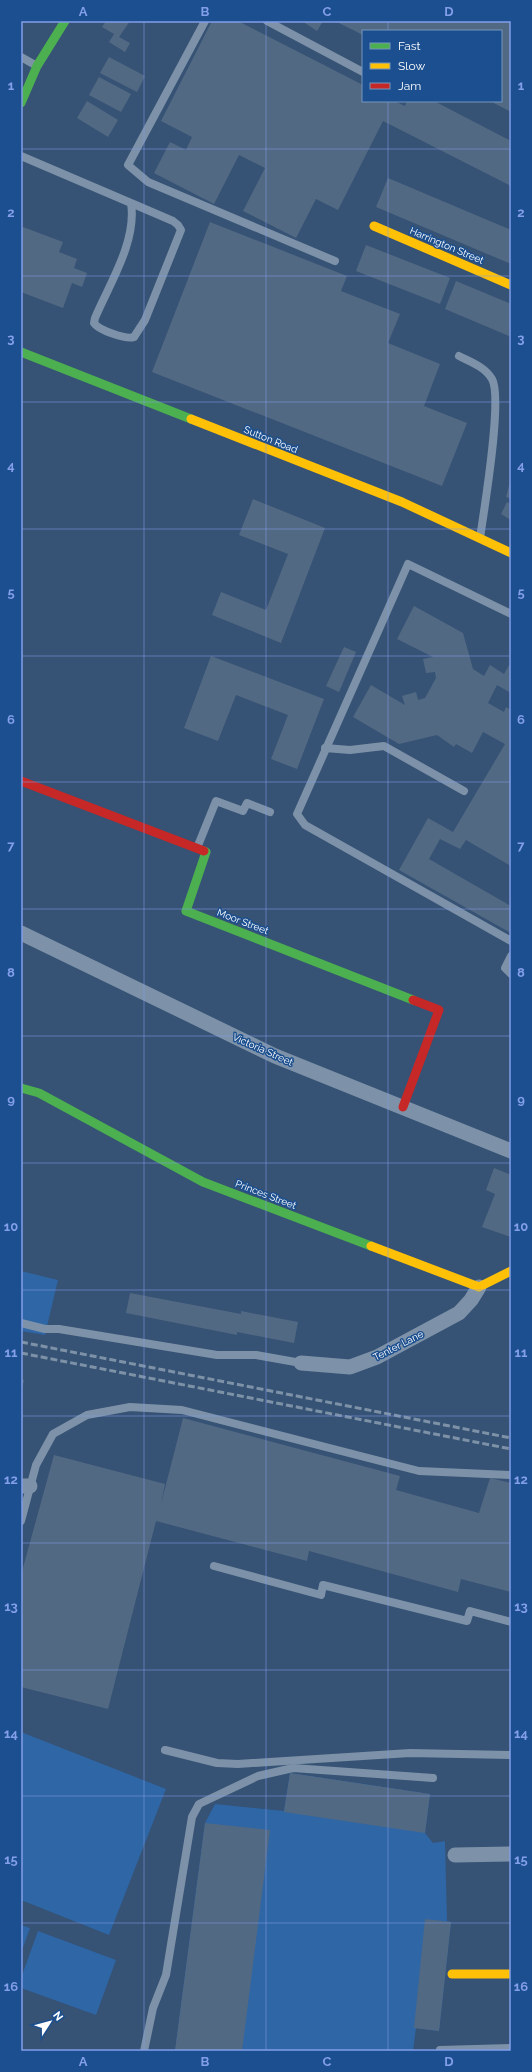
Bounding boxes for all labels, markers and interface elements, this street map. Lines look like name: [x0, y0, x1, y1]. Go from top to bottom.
text: A: [79, 4, 88, 19]
text: B: [201, 4, 210, 19]
text: C: [323, 4, 332, 19]
text: D: [444, 4, 454, 19]
legend: [362, 30, 502, 102]
text: Fast: [398, 39, 421, 53]
text: Slow: [398, 59, 425, 73]
text: 1: [8, 78, 15, 93]
text: 1: [518, 78, 525, 93]
text: Jam: [398, 79, 421, 93]
text: 2: [7, 205, 15, 220]
text: 2: [517, 205, 525, 220]
street label: Harrington Street: [408, 225, 486, 266]
text: 3: [7, 331, 15, 346]
text: 3: [517, 331, 525, 346]
street label: Sutton Road: [242, 424, 299, 455]
text: 4: [7, 458, 15, 473]
text: 4: [517, 458, 525, 473]
text: 5: [7, 585, 15, 600]
text: 5: [517, 585, 525, 600]
text: 6: [7, 712, 15, 727]
text: 6: [517, 712, 525, 727]
text: 7: [7, 838, 15, 853]
text: 7: [517, 838, 525, 853]
street label: Moor Street: [216, 907, 271, 937]
text: 8: [7, 965, 15, 980]
text: 8: [517, 965, 525, 980]
street label: Victoria Street: [231, 1031, 295, 1068]
text: 9: [7, 1092, 15, 1107]
text: 9: [517, 1092, 525, 1107]
street label: Princes Street: [234, 1178, 298, 1211]
text: 10: [4, 1219, 18, 1234]
text: 10: [514, 1219, 528, 1234]
street label: Tenter Lane: [371, 1328, 425, 1363]
text: 11: [5, 1345, 18, 1360]
text: 11: [515, 1345, 528, 1360]
text: 12: [4, 1472, 18, 1487]
text: 12: [514, 1472, 528, 1487]
text: 13: [4, 1599, 18, 1614]
text: 13: [514, 1599, 528, 1614]
text: 14: [4, 1726, 18, 1741]
text: 14: [514, 1726, 528, 1741]
text: 15: [4, 1852, 18, 1867]
text: 15: [514, 1852, 528, 1867]
text: 16: [4, 1979, 18, 1994]
text: 16: [514, 1979, 528, 1994]
north arrow: [30, 2002, 70, 2042]
text: N: [50, 2009, 65, 2024]
text: A: [79, 2054, 88, 2069]
text: B: [201, 2054, 210, 2069]
text: C: [323, 2054, 332, 2069]
text: D: [444, 2054, 454, 2069]

